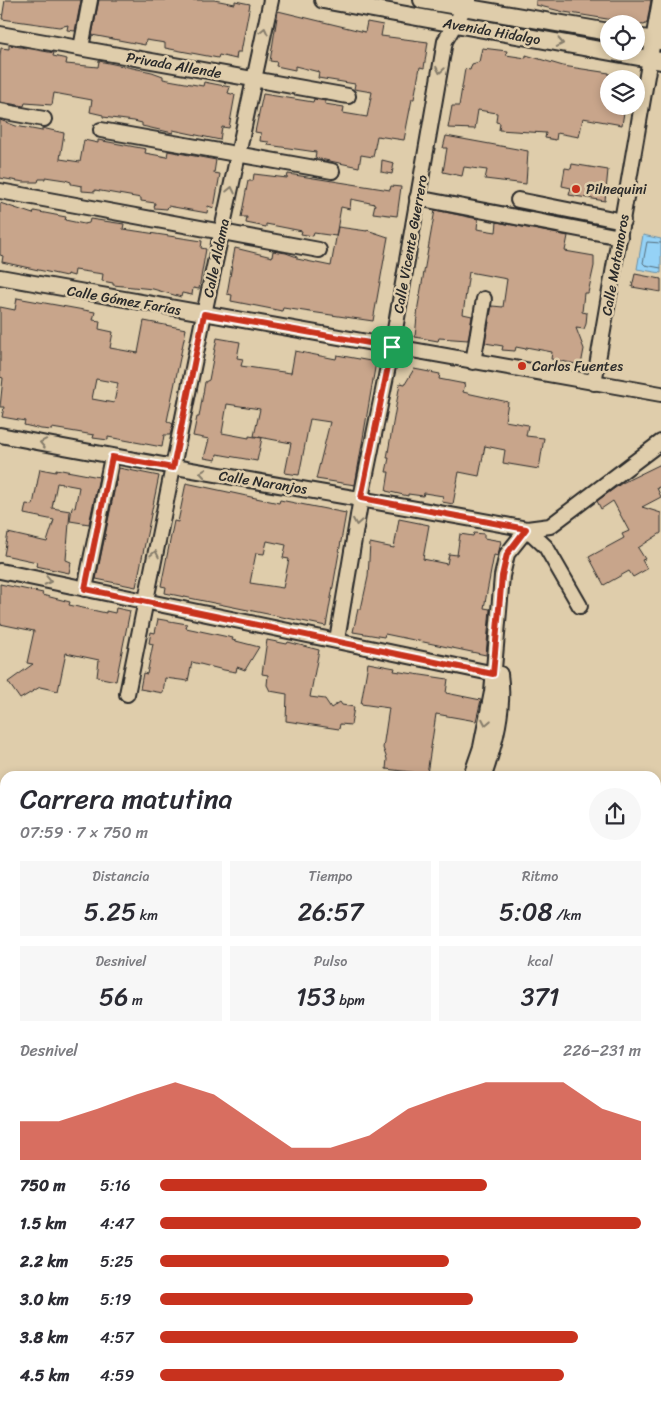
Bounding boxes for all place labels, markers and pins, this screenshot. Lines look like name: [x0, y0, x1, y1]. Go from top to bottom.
place label: Pilnequini: [586, 177, 648, 202]
marker: Pilnequini: [570, 183, 582, 195]
pin: [371, 326, 413, 368]
place label: Carlos Fuentes: [532, 354, 623, 379]
marker: Carlos Fuentes: [516, 360, 528, 372]

